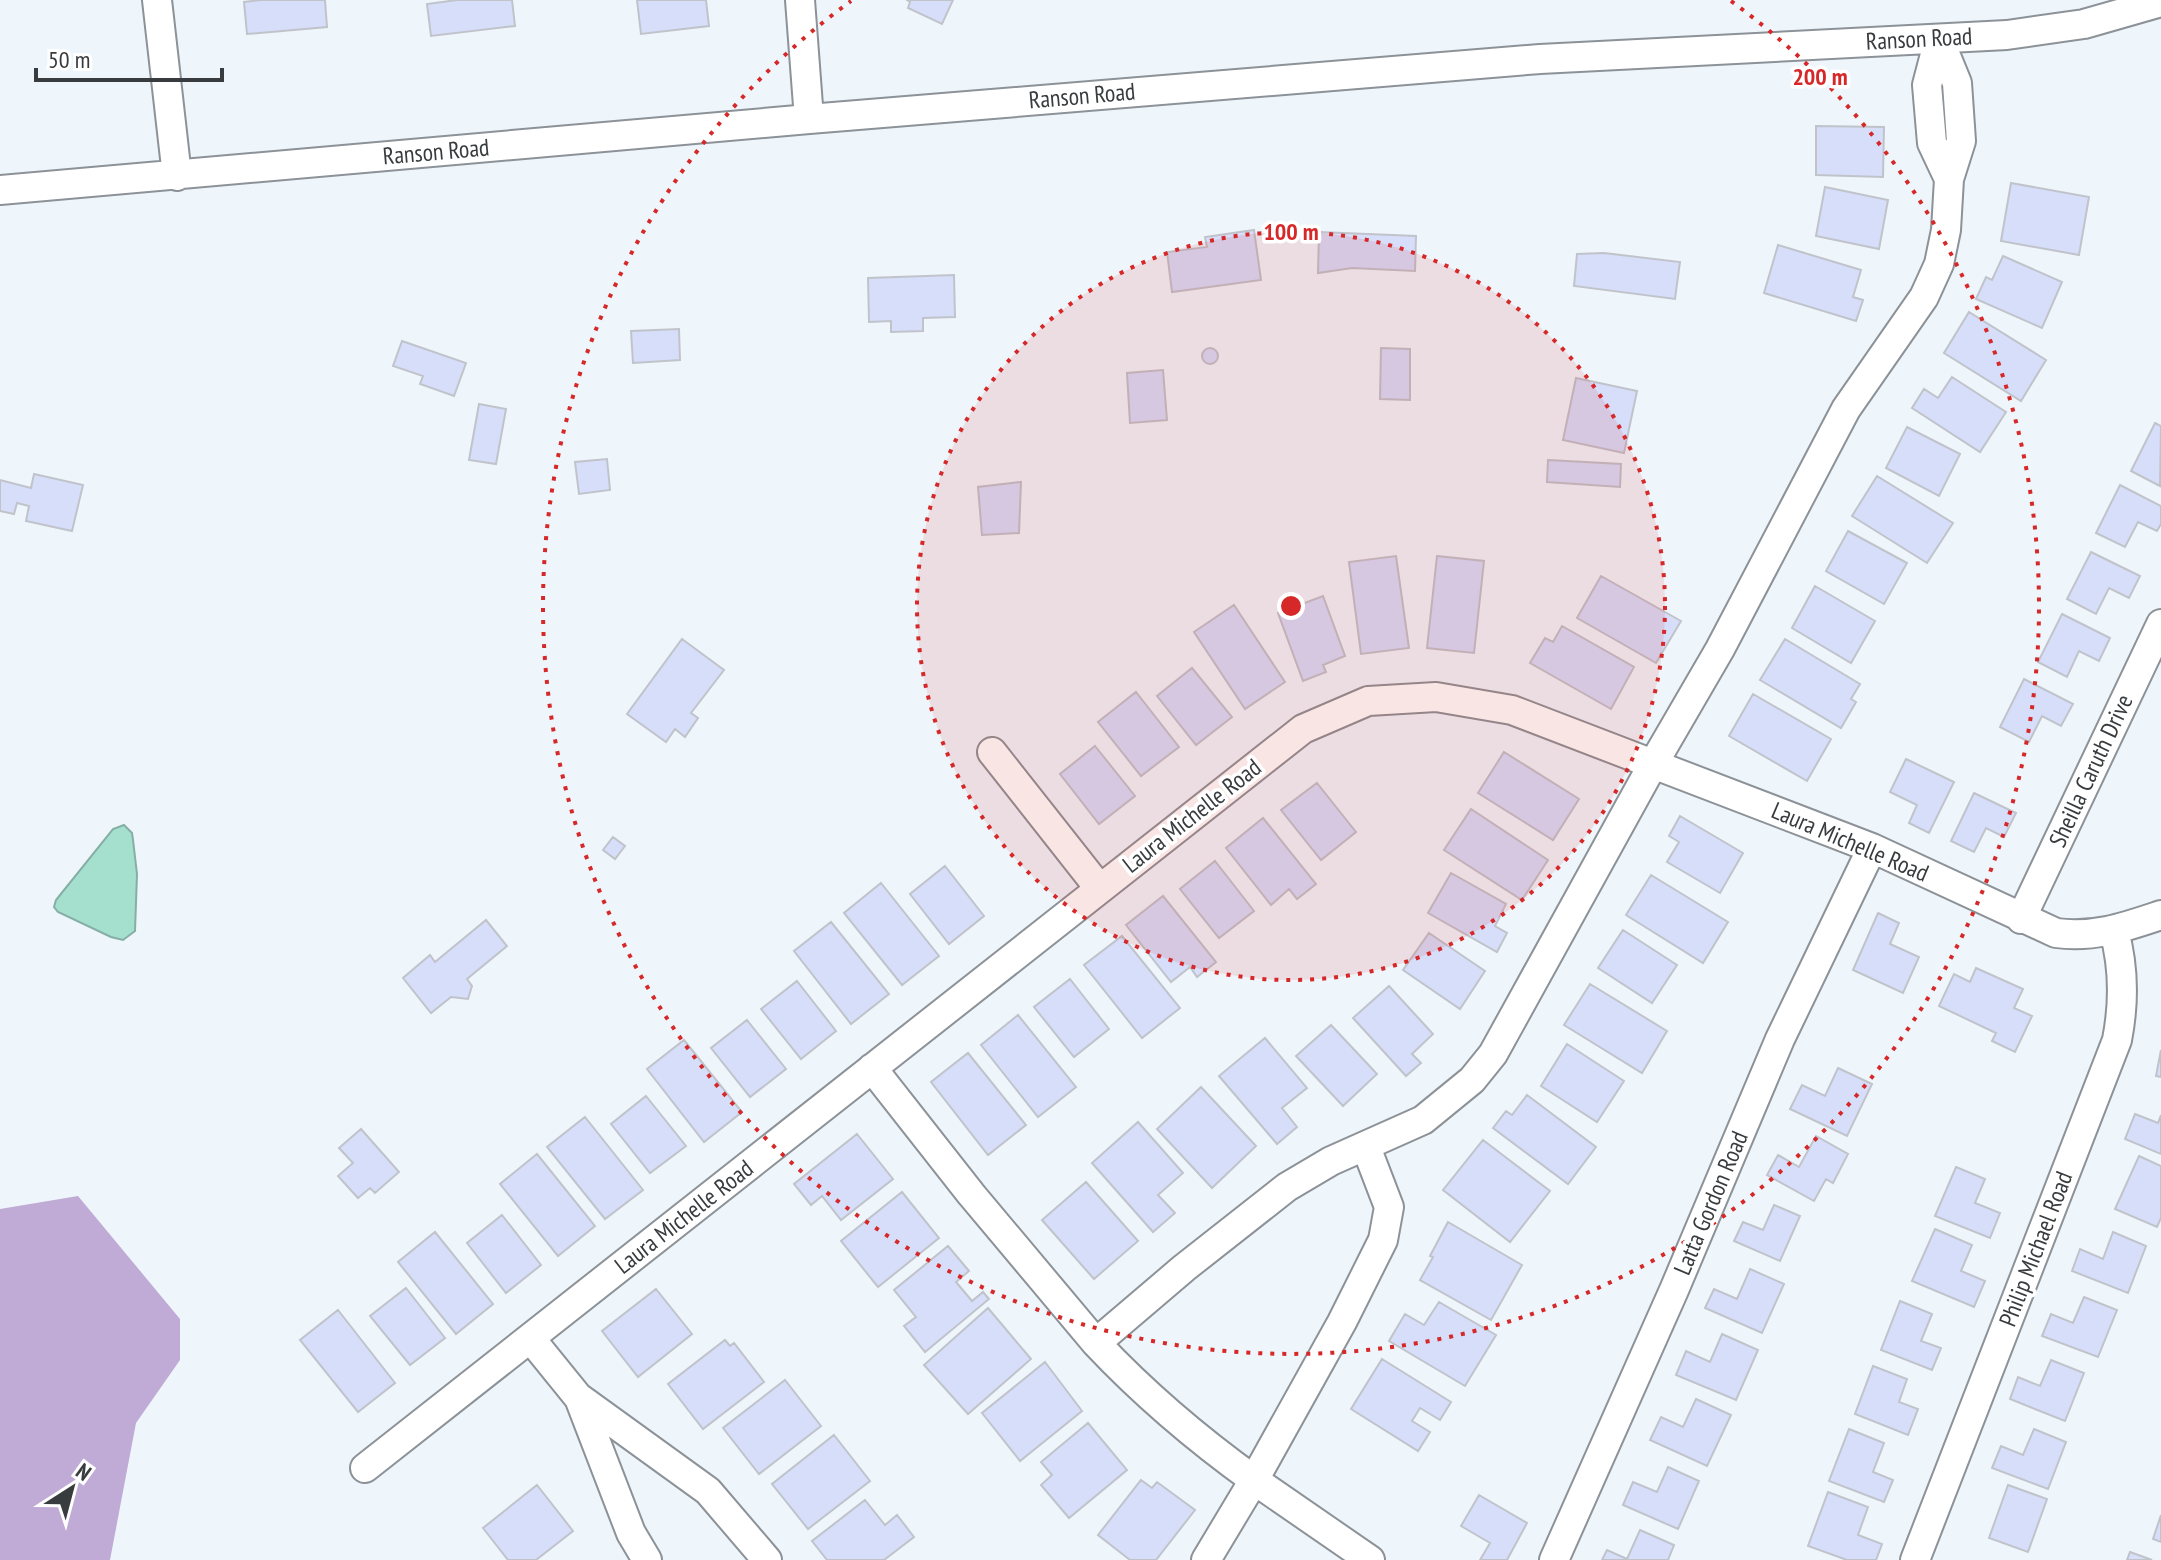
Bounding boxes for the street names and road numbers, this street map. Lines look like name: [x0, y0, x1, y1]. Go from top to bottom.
street label: Ranson Road: [1865, 20, 1973, 57]
street label: Ranson Road: [1027, 75, 1136, 116]
street label: Ranson Road: [381, 131, 490, 172]
street label: Sheilla Caruth Drive: [2042, 689, 2139, 852]
street label: Laura Michelle Road: [1116, 752, 1267, 879]
street label: Laura Michelle Road: [1767, 795, 1933, 889]
street label: Latta Gordon Road: [1666, 1126, 1755, 1279]
street label: Laura Michelle Road: [608, 1153, 759, 1280]
street label: Philip Michael Road: [1992, 1167, 2079, 1331]

